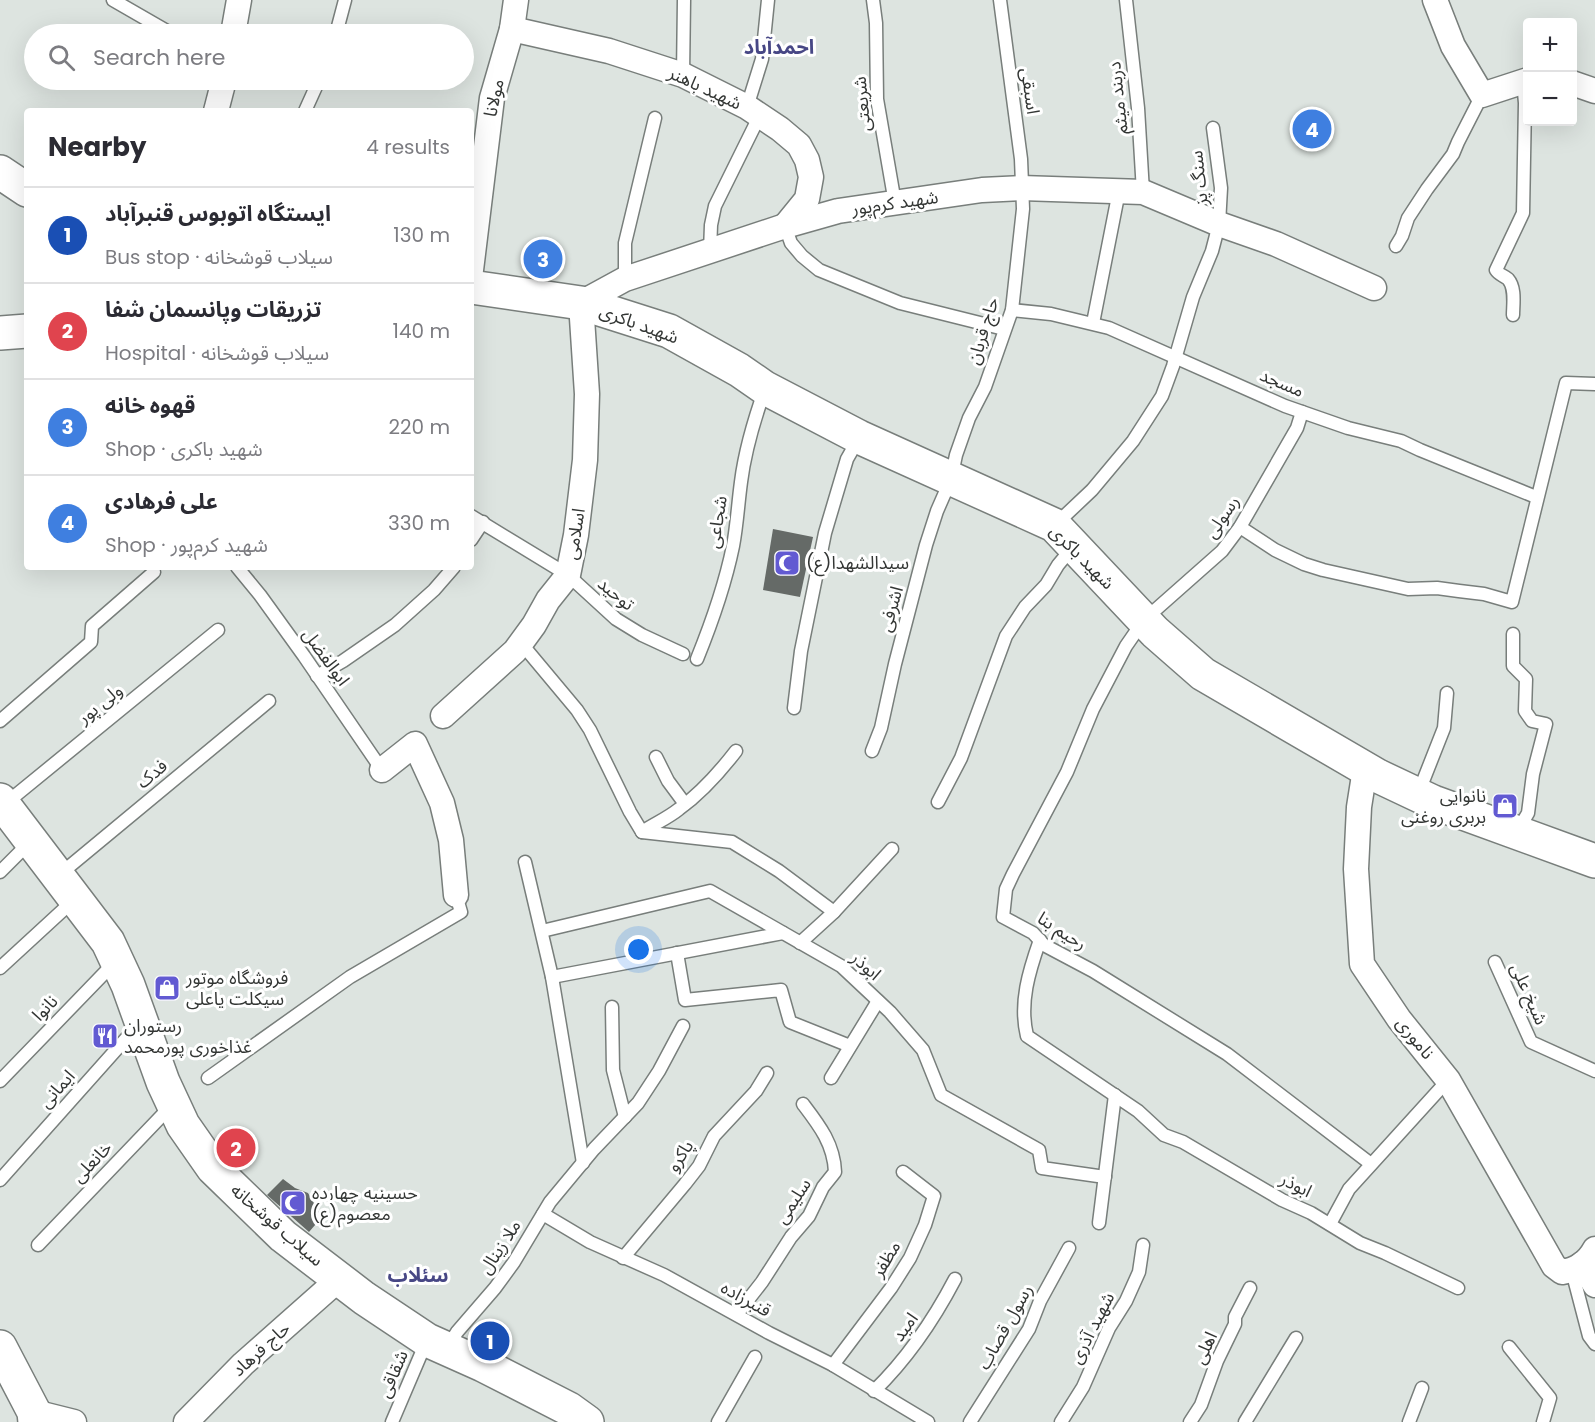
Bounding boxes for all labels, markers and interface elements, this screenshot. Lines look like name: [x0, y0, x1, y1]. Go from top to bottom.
map controls: [1523, 18, 1577, 126]
button: +: [1523, 18, 1577, 72]
search box: [24, 24, 474, 90]
district label: احمدآباد: [744, 33, 814, 61]
icon: search: [45, 41, 78, 74]
text: Search here: [93, 42, 226, 73]
street label: شهید باهنر: [664, 59, 746, 115]
street label: دربند میثم: [1101, 60, 1135, 136]
street label: اسبقی: [1015, 66, 1046, 116]
button: −: [1523, 72, 1577, 126]
street label: شریعتی: [847, 75, 876, 133]
street label: مولانا: [477, 76, 510, 119]
pin: 4: [1292, 106, 1332, 152]
text: Nearby: [48, 129, 146, 165]
text: 4 results: [366, 133, 450, 161]
street label: سنگ پز: [1183, 149, 1214, 208]
street label: شهید کرم‌پور: [849, 184, 940, 223]
text: ایستگاه اتوبوس قنبرآباد: [105, 198, 331, 229]
text: 1: [64, 221, 71, 249]
text: 130 m: [393, 221, 450, 249]
pin: 3: [524, 236, 562, 282]
text: Bus stop · سیلاب قوشخانه: [105, 243, 333, 271]
text: تزریقات وپانسمان شفا: [105, 294, 321, 325]
street label: حاج قربان: [960, 294, 1006, 368]
street label: شهید باکری: [596, 298, 682, 349]
text: 2: [62, 317, 73, 345]
text: 140 m: [393, 317, 450, 345]
text: Hospital · سیلاب قوشخانه: [105, 339, 329, 367]
street label: مسجد: [1256, 362, 1308, 403]
text: قهوه خانه: [105, 390, 195, 421]
text: 3: [61, 413, 74, 441]
text: 220 m: [389, 413, 450, 441]
text: Shop · شهید باکری: [105, 435, 263, 463]
text: علی فرهادی: [105, 486, 218, 517]
street label: رسولی: [1198, 490, 1245, 543]
street label: شجاعی: [700, 494, 733, 550]
street label: اسلامی: [558, 506, 591, 562]
text: 4: [61, 509, 74, 537]
text: 330 m: [388, 509, 450, 537]
street label: شهید باکری: [1044, 519, 1120, 595]
text: Shop · شهید کرم‌پور: [105, 531, 268, 559]
mosque icon: سیدالشهدا(ع): [772, 548, 802, 578]
place label: سیدالشهدا(ع): [806, 550, 909, 577]
street label: توحید: [593, 571, 640, 616]
street label: اشرفی: [872, 583, 909, 635]
street label: ابوالفضل: [297, 623, 356, 691]
street label: ولی پور: [71, 678, 127, 730]
street label: فدک: [131, 753, 173, 794]
place label: نانوایی بربری روغنی: [1401, 783, 1486, 829]
shop icon: نانوایی بربری روغنی: [1490, 791, 1520, 821]
street label: رحیم بنا: [1032, 905, 1092, 957]
your location: [624, 935, 653, 964]
street label: ابوذر: [845, 945, 887, 986]
street label: شیخ علی: [1504, 959, 1554, 1029]
place label: فروشگاه موتور سیکلت یاعلی: [185, 965, 288, 1011]
shop icon: فروشگاه موتور سیکلت یاعلی: [152, 973, 182, 1003]
street label: نانوا: [26, 989, 63, 1026]
street label: ناموری: [1390, 1011, 1440, 1064]
place label: رستوران غذاخوری پورمحمد: [124, 1013, 252, 1059]
restaurant icon: رستوران غذاخوری پورمحمد: [90, 1021, 120, 1051]
street label: ایمانی: [33, 1064, 80, 1113]
pin: 2: [216, 1126, 256, 1170]
street label: خانعلی: [66, 1135, 118, 1188]
street label: پاکرو: [660, 1135, 699, 1176]
street label: ابوذر: [1275, 1166, 1317, 1203]
street label: سلیمی: [769, 1173, 817, 1228]
street label: سیلاب قوشخانه: [226, 1177, 329, 1272]
place label: حسینیه چهارده معصوم(ع): [312, 1180, 418, 1228]
mosque icon: حسینیه چهارده معصوم(ع): [278, 1188, 308, 1218]
street label: ملا زینال: [473, 1215, 527, 1279]
street label: مظفر: [864, 1236, 906, 1282]
district label: سئلاب: [388, 1261, 448, 1289]
street label: قنبرزاده: [717, 1275, 776, 1323]
street label: رسول قصاب: [971, 1279, 1038, 1374]
street label: شهید آذری: [1063, 1288, 1120, 1368]
street label: امید: [886, 1307, 924, 1346]
street label: حاج فرهاد: [226, 1316, 296, 1382]
pin: 1: [470, 1318, 510, 1364]
street label: اهلی: [1186, 1327, 1223, 1368]
street label: شقاقی: [371, 1346, 414, 1402]

